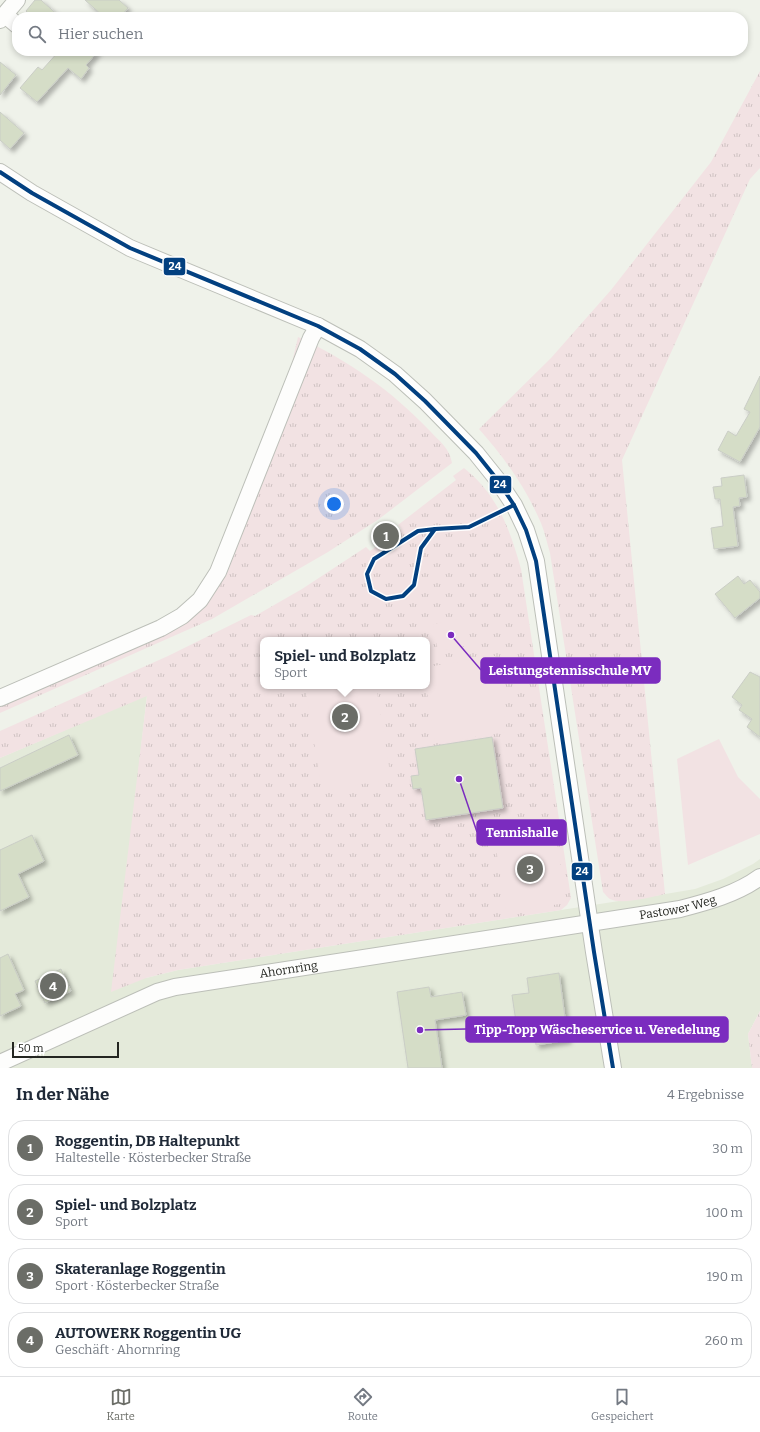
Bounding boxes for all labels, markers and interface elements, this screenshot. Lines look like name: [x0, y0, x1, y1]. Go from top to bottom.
search box: [12, 12, 748, 56]
icon: search: [26, 23, 48, 45]
text: Hier suchen: [58, 25, 143, 43]
line badge: 24: [163, 257, 186, 276]
text: 24: [169, 260, 182, 273]
line badge: 24: [489, 475, 512, 494]
text: 24: [494, 478, 507, 491]
your location: [324, 494, 344, 514]
pin: 1: [373, 521, 399, 551]
popup: [260, 637, 430, 689]
text: Spiel- und Bolzplatz: [274, 647, 416, 665]
callout: Leistungstennisschule MV: [481, 658, 660, 683]
text: Leistungstennisschule MV: [488, 663, 652, 678]
text: Sport: [274, 665, 307, 680]
pin: 2: [332, 702, 358, 732]
callout: Tennishalle: [477, 820, 566, 845]
text: Tennishalle: [486, 825, 558, 840]
pin: 3: [517, 854, 543, 884]
line badge: 24: [571, 862, 593, 881]
text: 24: [576, 865, 589, 878]
street label: Pastower Weg: [638, 892, 718, 922]
street label: Ahornring: [259, 958, 319, 981]
pin: 4: [40, 971, 66, 1001]
callout: Tipp-Topp Wäscheservice u. Veredelung: [466, 1017, 728, 1042]
text: Tipp-Topp Wäscheservice u. Veredelung: [474, 1022, 721, 1037]
scale bar: [12, 1040, 119, 1059]
text: 50 m: [18, 1042, 44, 1055]
text: In der Nähe: [16, 1084, 109, 1105]
text: 4 Ergebnisse: [667, 1087, 744, 1102]
text: Roggentin, DB Haltepunkt: [55, 1132, 240, 1150]
text: 1: [27, 1141, 33, 1156]
text: 30 m: [712, 1141, 743, 1156]
text: Haltestelle · Kösterbecker Straße: [55, 1150, 251, 1165]
text: Spiel- und Bolzplatz: [55, 1196, 197, 1214]
text: 2: [26, 1205, 34, 1220]
text: 100 m: [706, 1205, 743, 1220]
text: Sport: [55, 1214, 88, 1229]
text: Skateranlage Roggentin: [55, 1260, 226, 1278]
text: 3: [26, 1269, 34, 1284]
text: 190 m: [707, 1269, 743, 1284]
text: Sport · Kösterbecker Straße: [55, 1278, 219, 1293]
text: AUTOWERK Roggentin UG: [55, 1324, 241, 1342]
text: 4: [26, 1333, 34, 1348]
text: 260 m: [705, 1333, 743, 1348]
text: Geschäft · Ahornring: [55, 1342, 180, 1357]
tab: Karte: [107, 1386, 135, 1423]
tab: Route: [348, 1386, 378, 1423]
tab: Gespeichert: [591, 1386, 653, 1423]

